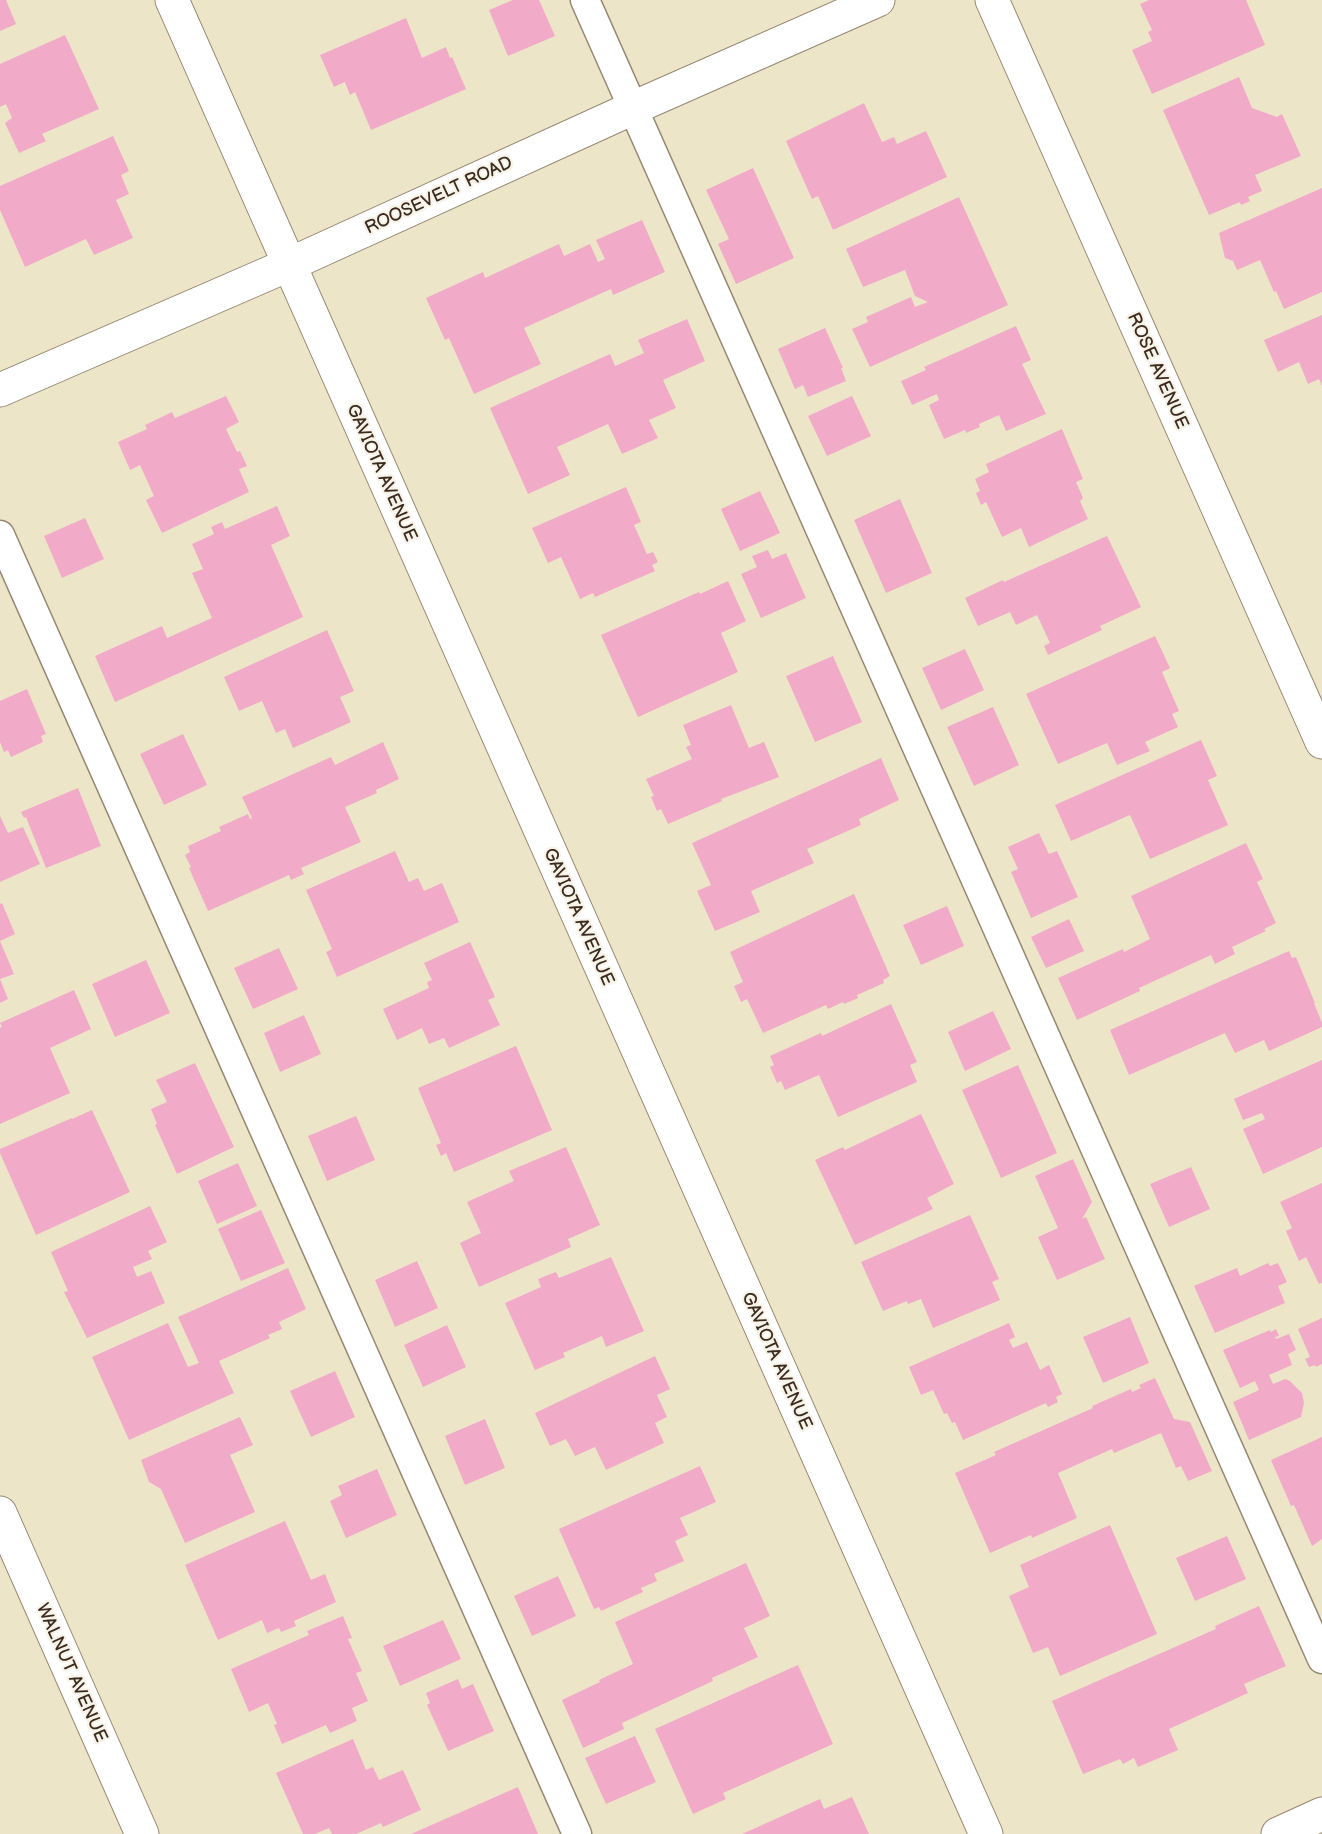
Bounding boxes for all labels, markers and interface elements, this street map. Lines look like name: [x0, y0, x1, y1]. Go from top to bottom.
street label: ROOSEVELT ROAD: [362, 152, 516, 240]
street label: ROSE AVENUE: [1122, 309, 1192, 433]
street label: GAVIOTA AVENUE: [341, 401, 421, 545]
street label: GAVIOTA AVENUE: [538, 845, 618, 989]
street label: GAVIOTA AVENUE: [736, 1289, 816, 1433]
street label: WALNUT AVENUE: [31, 1600, 111, 1746]

